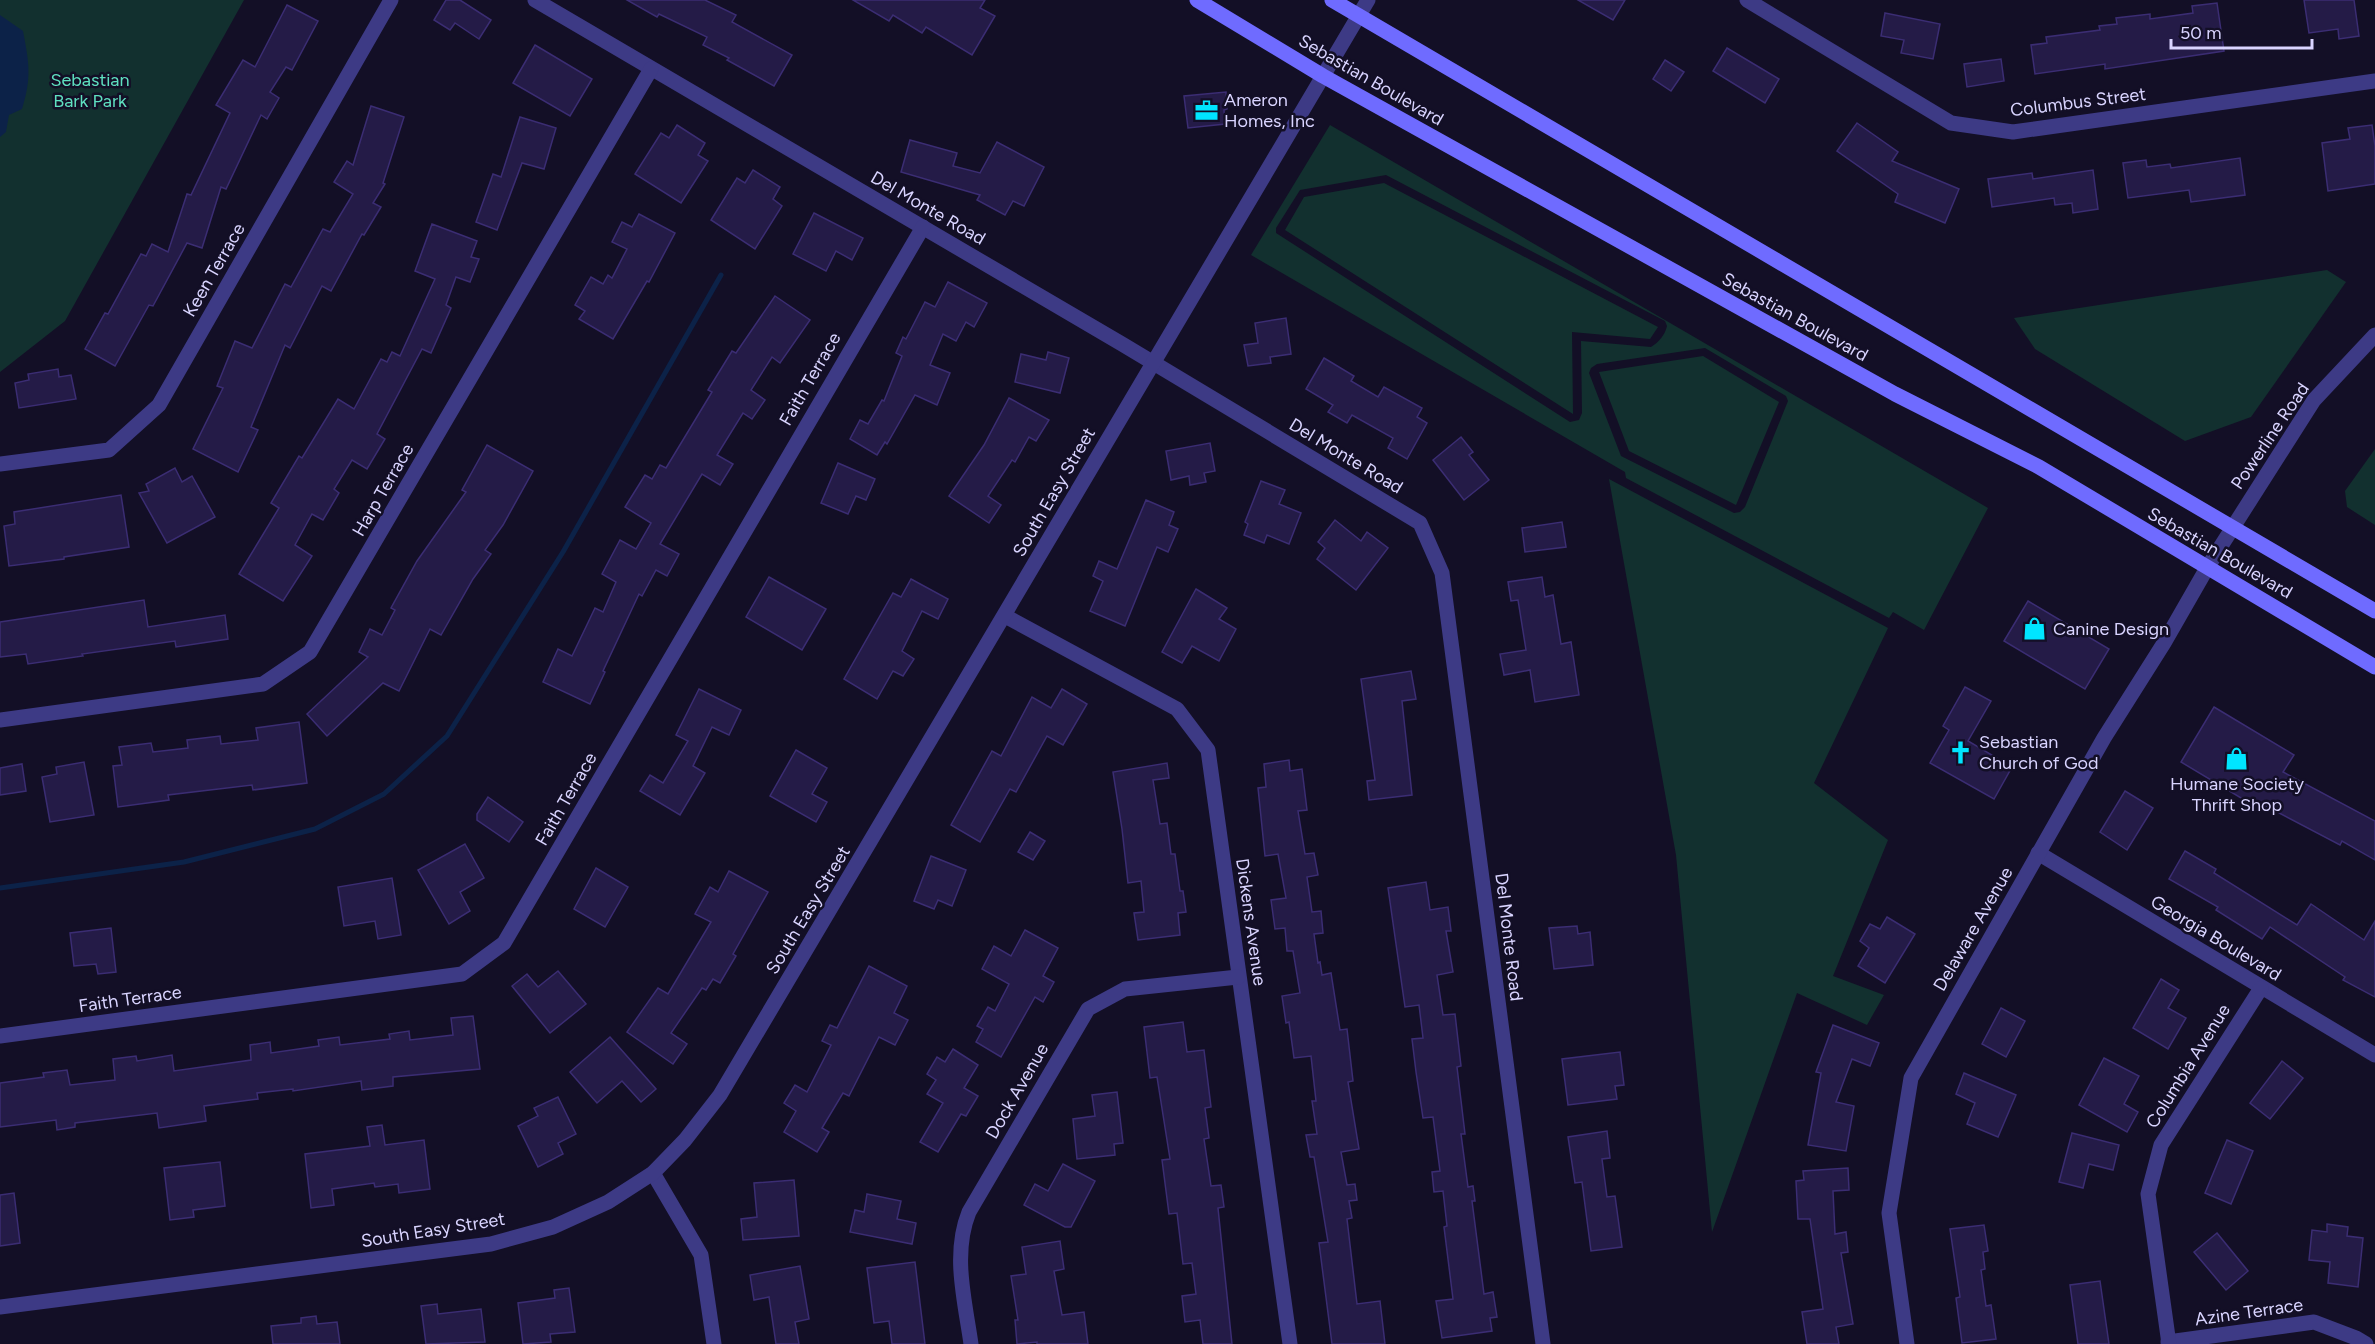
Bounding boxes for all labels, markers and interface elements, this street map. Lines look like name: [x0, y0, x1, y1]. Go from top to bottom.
scale bar: [2171, 12, 2312, 50]
text: 50 m: [2180, 22, 2222, 44]
street label: Sebastian Boulevard: [1295, 30, 1447, 130]
park label: Sebastian Bark Park: [50, 69, 130, 112]
street label: Columbus Street: [2009, 83, 2147, 121]
place label: Ameron Homes, Inc: [1224, 89, 1315, 132]
office icon: Ameron Homes, Inc: [1193, 97, 1219, 123]
street label: Del Monte Road: [867, 166, 989, 250]
street label: Keen Terrace: [178, 219, 250, 321]
street label: Sebastian Boulevard: [1718, 268, 1872, 366]
street label: Faith Terrace: [775, 328, 846, 429]
street label: Powerline Road: [2226, 378, 2314, 494]
street label: Del Monte Road: [1285, 413, 1407, 499]
street label: South Easy Street: [1008, 423, 1100, 560]
street label: Harp Terrace: [348, 440, 418, 540]
street label: Sebastian Boulevard: [2144, 503, 2296, 603]
shop icon: Canine Design: [2022, 616, 2048, 642]
place label: Canine Design: [2053, 618, 2169, 640]
place label: Sebastian Church of God: [1979, 731, 2099, 774]
church icon: Sebastian Church of God: [1948, 739, 1974, 765]
shop icon: Humane Society Thrift Shop: [2224, 745, 2250, 771]
street label: Faith Terrace: [531, 748, 602, 849]
place label: Humane Society Thrift Shop: [2170, 773, 2304, 816]
street label: South Easy Street: [761, 842, 855, 978]
street label: Dickens Avenue: [1231, 857, 1271, 987]
street label: Delaware Avenue: [1929, 863, 2017, 995]
street label: Del Monte Road: [1490, 872, 1528, 1002]
street label: Georgia Boulevard: [2147, 890, 2285, 986]
street label: Faith Terrace: [77, 981, 183, 1017]
street label: Columbia Avenue: [2141, 1000, 2235, 1132]
street label: Dock Avenue: [981, 1039, 1053, 1143]
street label: South Easy Street: [359, 1208, 507, 1252]
street label: Azine Terrace: [2193, 1293, 2305, 1330]

